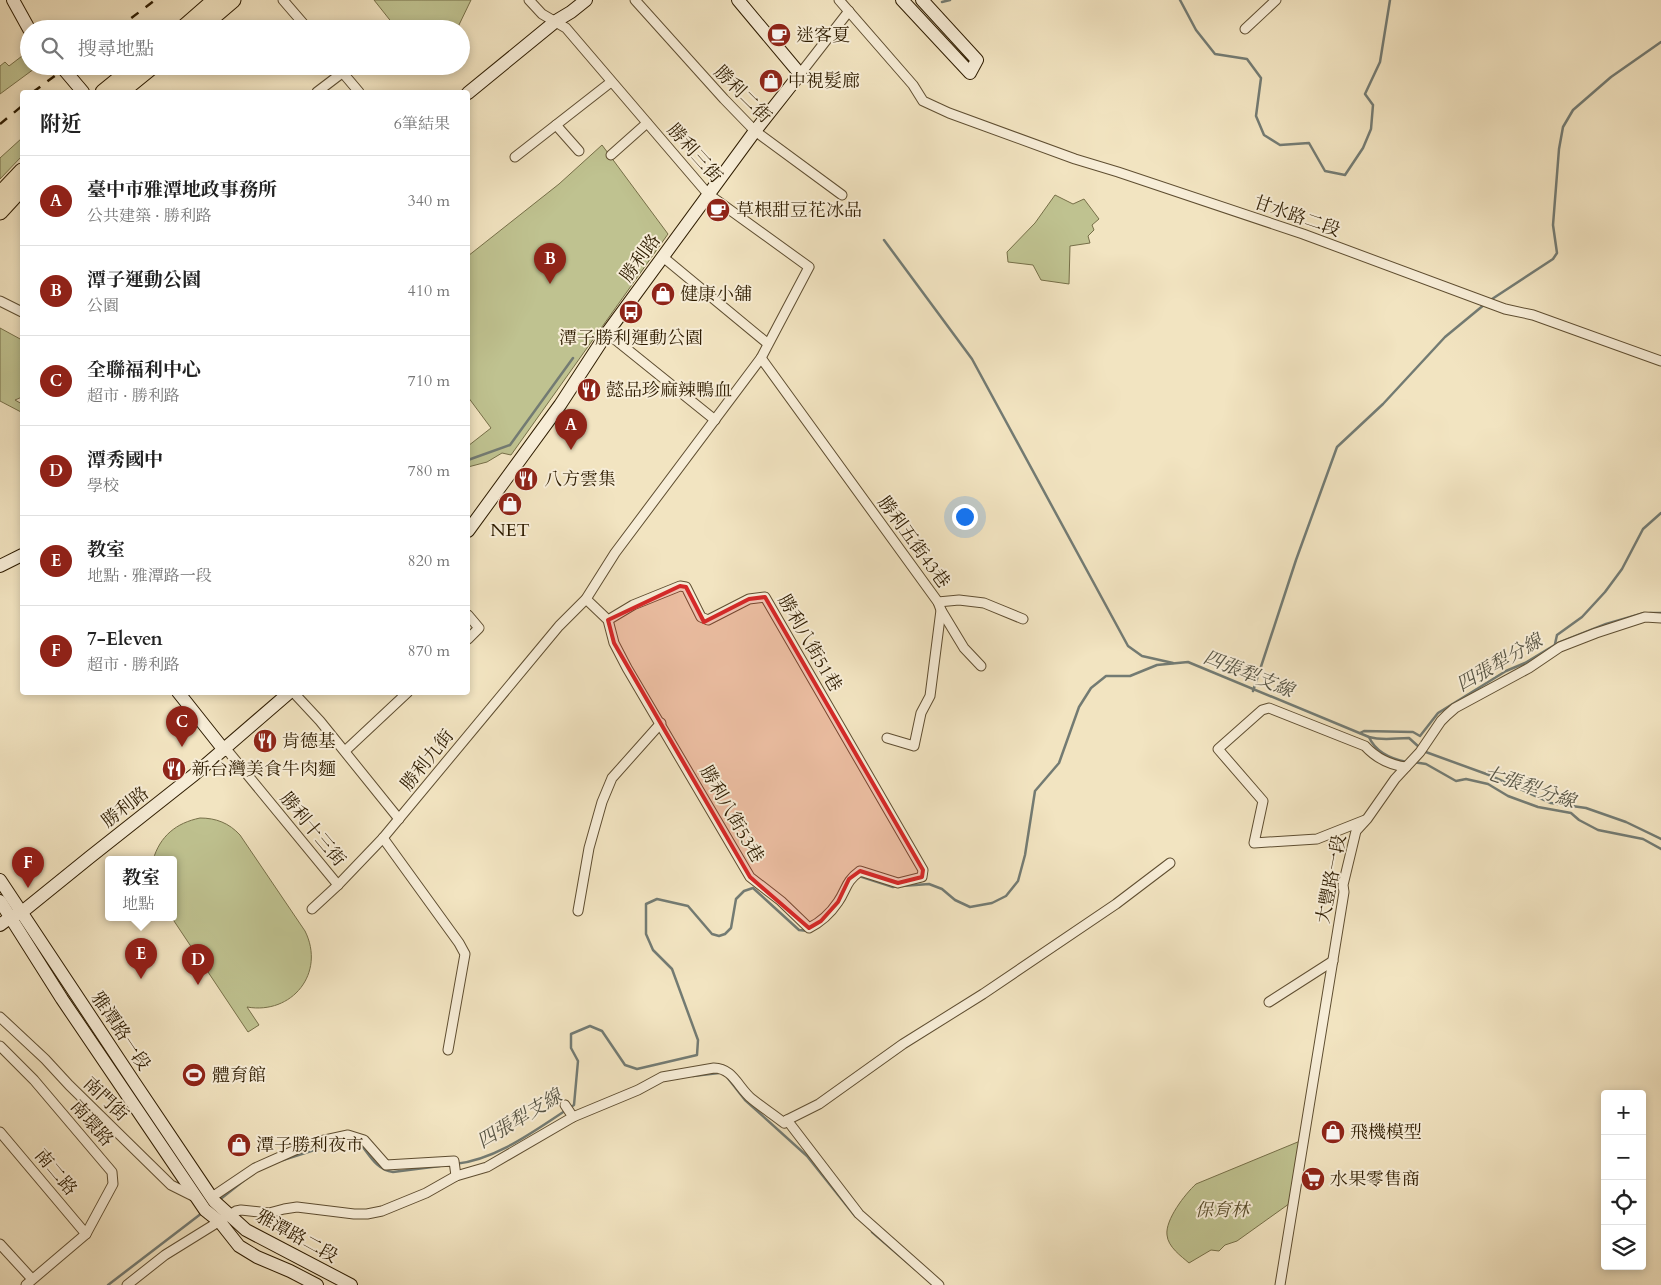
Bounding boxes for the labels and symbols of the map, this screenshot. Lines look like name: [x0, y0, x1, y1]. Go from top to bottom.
cafe icon: 迷客夏: [766, 22, 792, 48]
place label: 迷客夏: [796, 23, 850, 48]
street label: 勝利二街: [708, 60, 777, 129]
shop icon: 中視髮廊: [758, 68, 784, 94]
place label: 中視髮廊: [788, 69, 860, 94]
street label: 勝利三街: [661, 118, 728, 188]
street label: 甘水路二段: [1250, 190, 1343, 243]
cafe icon: 草根甜豆花冰品: [705, 197, 731, 223]
place label: 草根甜豆花冰品: [736, 198, 862, 223]
street label: 勝利路: [614, 229, 666, 287]
pin: B: [534, 243, 566, 284]
shop icon: 健康小舖: [650, 281, 676, 307]
place label: 健康小舖: [680, 282, 752, 307]
bus stop icon: 潭子勝利運動公園: [618, 299, 644, 325]
place label: 潭子勝利運動公園: [559, 326, 703, 351]
restaurant icon: 懿品珍麻辣鴨血: [576, 377, 602, 403]
place label: 懿品珍麻辣鴨血: [606, 378, 732, 403]
pin: A: [555, 409, 587, 450]
restaurant icon: 八方雲集: [513, 466, 539, 492]
place label: 八方雲集: [544, 467, 616, 492]
shop icon: NET: [497, 491, 523, 517]
street label: 勝利五街43巷: [872, 491, 956, 594]
your location: [952, 504, 978, 530]
place label: NET: [490, 518, 530, 543]
street label: 勝利八街51巷: [772, 590, 848, 696]
water label: 四張犁分線: [1452, 627, 1549, 698]
water label: 四張犁支線: [1200, 644, 1299, 705]
pin: C: [166, 706, 198, 747]
street label: 勝利九街: [395, 724, 460, 796]
restaurant icon: 肯德基: [252, 728, 278, 754]
place label: 肯德基: [282, 729, 336, 754]
restaurant icon: 新台灣美食牛肉麵: [161, 756, 187, 782]
place label: 新台灣美食牛肉麵: [192, 757, 336, 782]
water label: 七張犁分線: [1481, 759, 1581, 815]
street label: 勝利八街53巷: [694, 761, 770, 867]
street label: 勝利路: [96, 781, 154, 834]
street label: 勝利十三街: [274, 787, 351, 872]
street label: 大豐路一段: [1311, 833, 1352, 926]
pin: F: [12, 847, 44, 888]
pin: E: [125, 938, 157, 979]
pin: D: [182, 944, 214, 985]
street label: 雅潭路一段: [85, 987, 156, 1076]
sports icon: 體育館: [181, 1062, 207, 1088]
place label: 體育館: [212, 1063, 266, 1088]
street label: 南門街: [78, 1072, 134, 1127]
water label: 四張犁支線: [472, 1082, 569, 1154]
street label: 南環路: [64, 1095, 119, 1152]
shop icon: 飛機模型: [1320, 1119, 1346, 1145]
place label: 飛機模型: [1350, 1120, 1422, 1145]
shop icon: 潭子勝利夜市: [226, 1132, 252, 1158]
place label: 潭子勝利夜市: [256, 1133, 364, 1158]
street label: 南二路: [29, 1144, 83, 1201]
supermarket icon: 水果零售商: [1300, 1166, 1326, 1192]
place label: 水果零售商: [1330, 1167, 1420, 1192]
park label: 保育林: [1195, 1198, 1252, 1223]
street label: 雅潭路二段: [251, 1204, 342, 1269]

